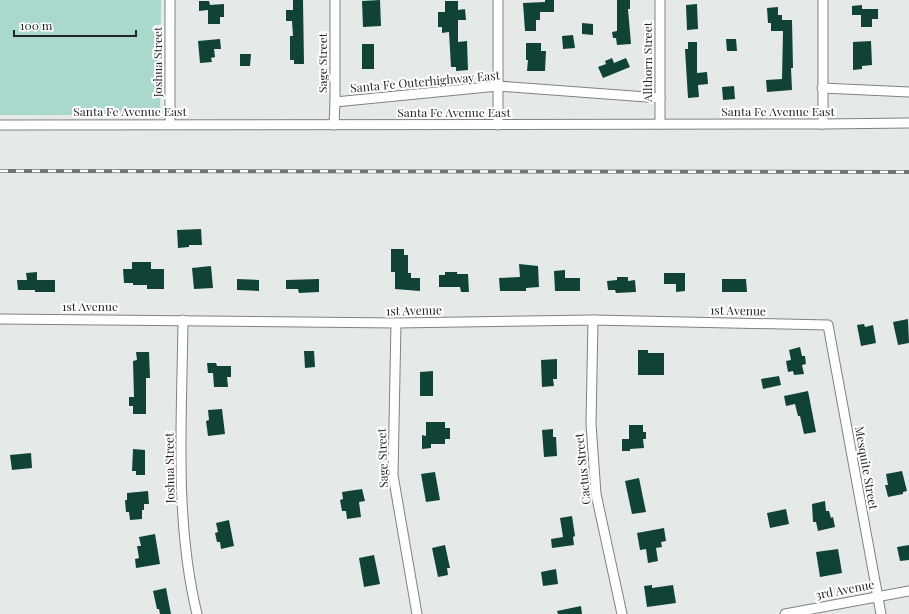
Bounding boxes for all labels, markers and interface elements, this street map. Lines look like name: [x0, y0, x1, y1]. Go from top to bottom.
scale bar: [14, 12, 136, 38]
text: 100 m: [20, 17, 53, 33]
street label: Allthorn Street: [639, 21, 655, 103]
street label: Joshua Street: [149, 26, 165, 98]
street label: Sage Street: [314, 32, 330, 93]
street label: Santa Fe Outerhighway East: [349, 66, 501, 96]
street label: Santa Fe Avenue East: [73, 103, 187, 119]
street label: Santa Fe Avenue East: [721, 103, 835, 119]
street label: Santa Fe Avenue East: [397, 104, 511, 120]
street label: 1st Avenue: [62, 298, 118, 314]
street label: 1st Avenue: [386, 302, 442, 318]
street label: 1st Avenue: [710, 302, 766, 318]
street label: Mesquite Street: [852, 425, 882, 512]
street label: Sage Street: [373, 427, 391, 488]
street label: Joshua Street: [160, 432, 178, 505]
street label: Cactus Street: [570, 432, 594, 506]
street label: 3rd Avenue: [814, 575, 876, 603]

